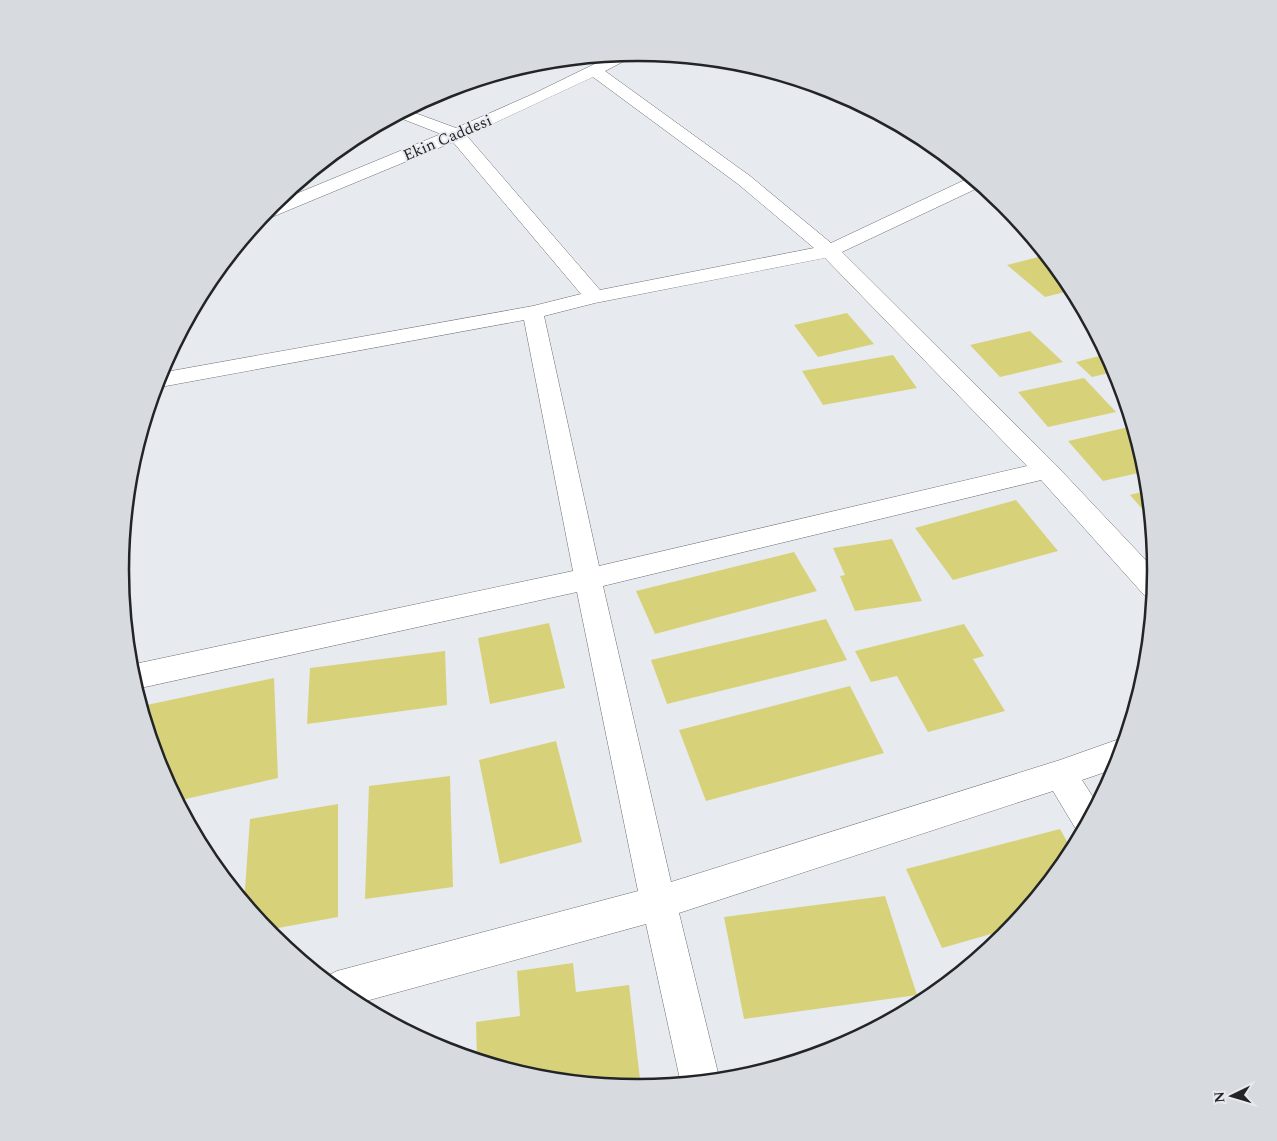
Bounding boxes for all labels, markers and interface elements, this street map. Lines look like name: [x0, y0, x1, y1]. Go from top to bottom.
street label: Ekin Caddesi: [399, 108, 496, 167]
north arrow: [1207, 1071, 1257, 1121]
text: N: [1209, 1090, 1231, 1104]

